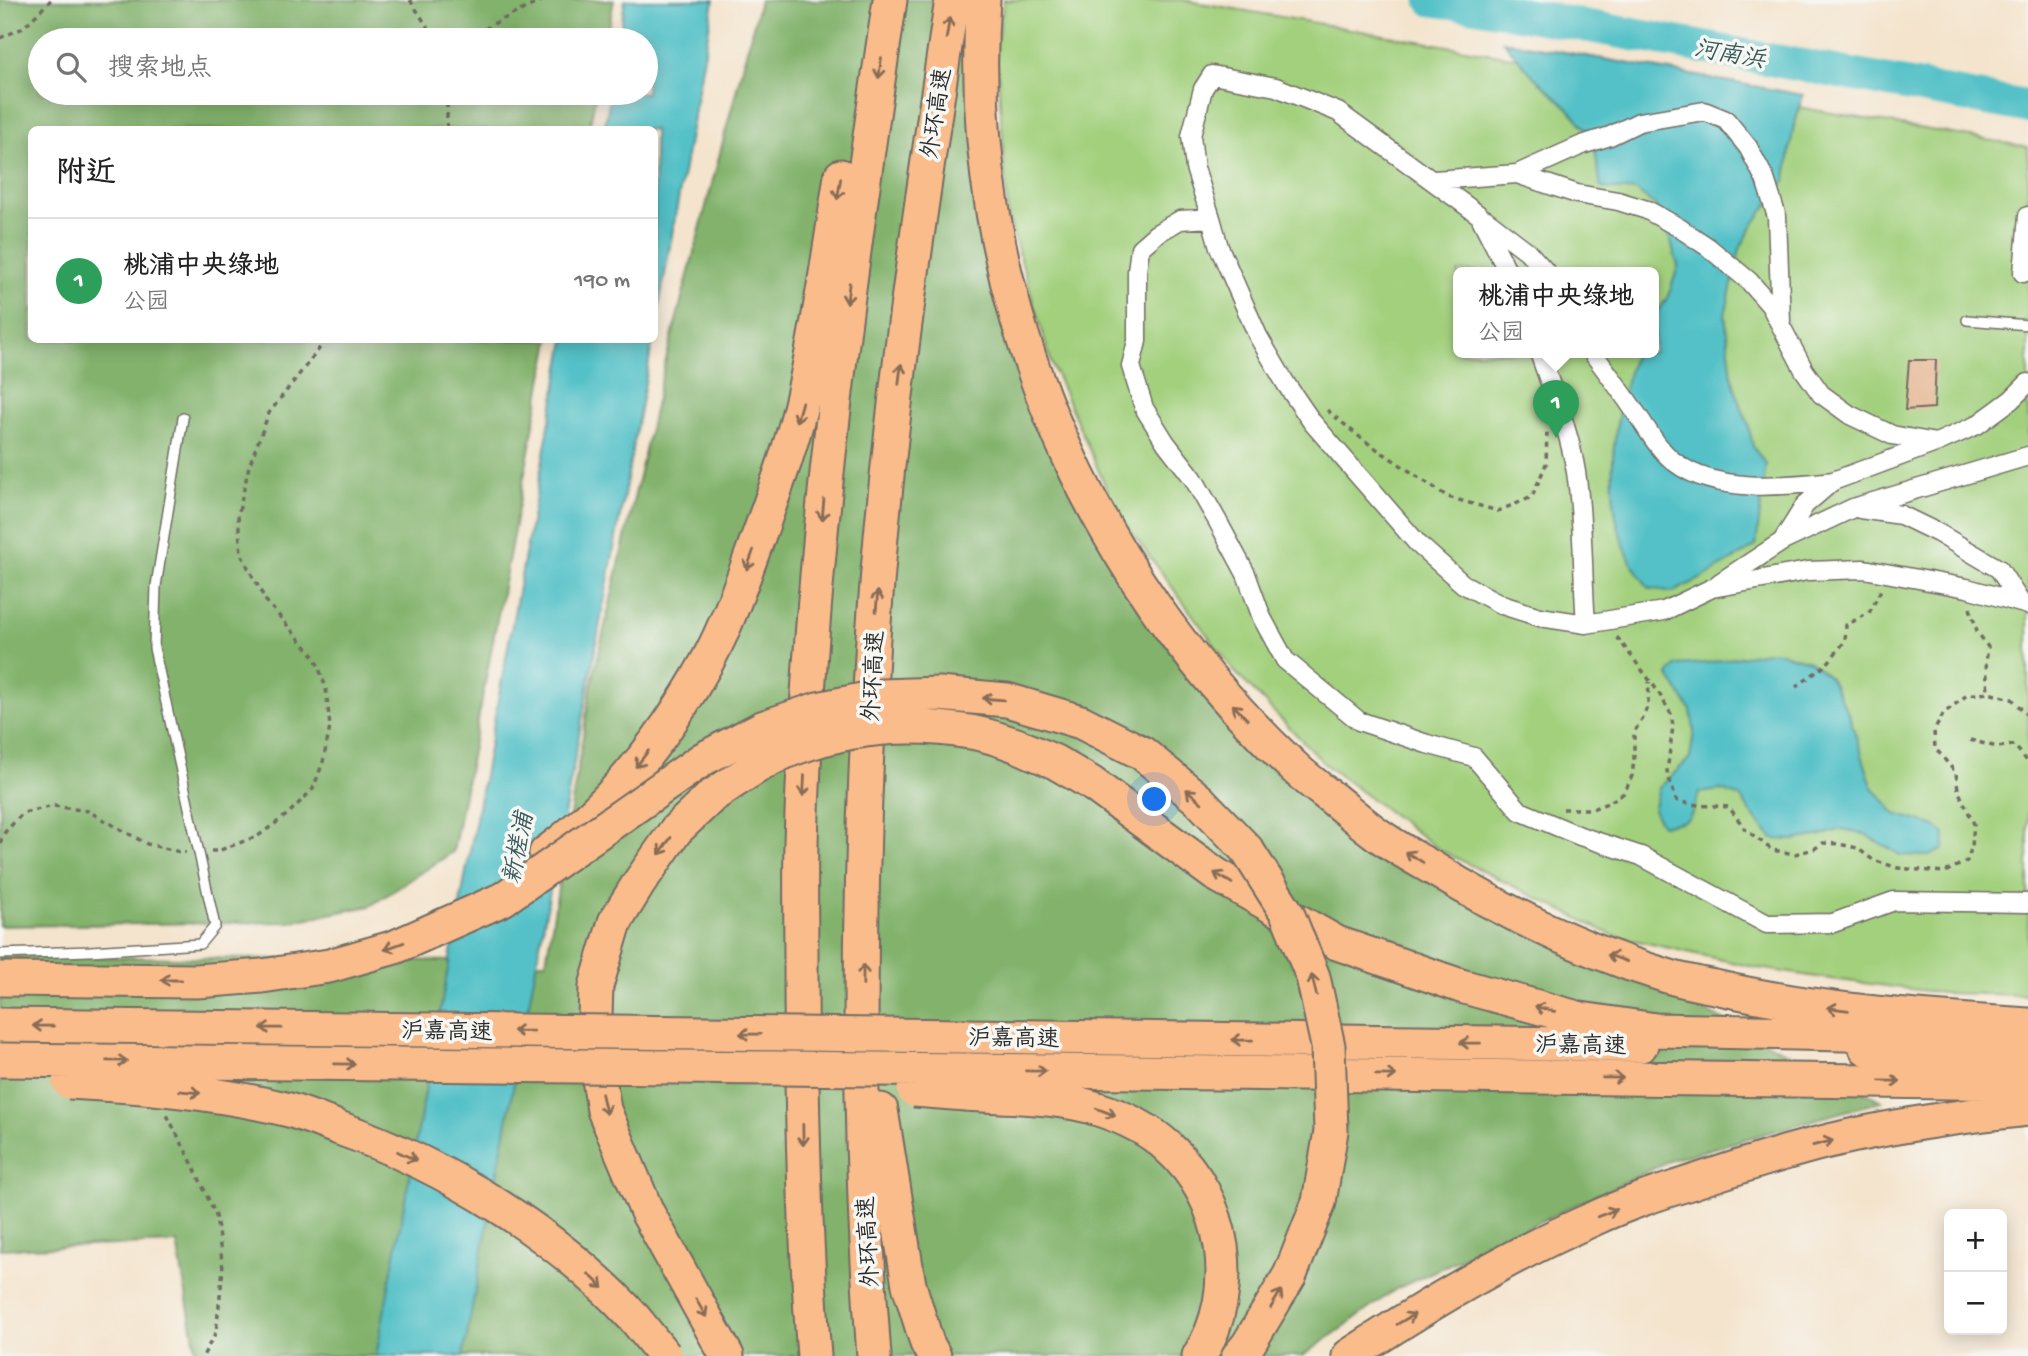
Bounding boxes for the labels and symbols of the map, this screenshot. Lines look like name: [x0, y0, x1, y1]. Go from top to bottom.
one-way arrow: [942, 17, 955, 40]
water label: 河南浜: [1691, 35, 1769, 77]
one-way arrow: [873, 56, 886, 78]
street label: 外环高速: [916, 66, 959, 161]
one-way arrow: [832, 177, 845, 199]
one-way arrow: [842, 281, 855, 304]
one-way arrow: [893, 363, 906, 386]
pin: 1: [1533, 380, 1579, 438]
one-way arrow: [791, 401, 804, 423]
one-way arrow: [816, 498, 829, 521]
one-way arrow: [742, 549, 755, 571]
one-way arrow: [870, 590, 883, 612]
street label: 外环高速: [858, 629, 891, 723]
one-way arrow: [982, 692, 1005, 705]
one-way arrow: [1231, 704, 1248, 721]
one-way arrow: [635, 749, 650, 768]
one-way arrow: [797, 774, 810, 796]
your location: [1137, 782, 1171, 816]
one-way arrow: [1185, 788, 1203, 804]
water label: 新槎浦: [498, 807, 542, 887]
one-way arrow: [658, 836, 672, 855]
one-way arrow: [1404, 850, 1424, 864]
one-way arrow: [1213, 871, 1233, 885]
one-way arrow: [384, 941, 406, 953]
one-way arrow: [1606, 951, 1628, 963]
one-way arrow: [856, 963, 869, 986]
one-way arrow: [160, 974, 183, 987]
one-way arrow: [1307, 974, 1320, 997]
one-way arrow: [1535, 1002, 1557, 1015]
one-way arrow: [1827, 1002, 1850, 1015]
street label: 沪嘉高速: [401, 1017, 493, 1048]
one-way arrow: [32, 1019, 55, 1033]
one-way arrow: [260, 1022, 283, 1035]
one-way arrow: [512, 1024, 535, 1038]
street label: 沪嘉高速: [968, 1024, 1060, 1055]
one-way arrow: [739, 1027, 762, 1041]
street label: 沪嘉高速: [1535, 1031, 1627, 1062]
one-way arrow: [1231, 1033, 1254, 1047]
one-way arrow: [1459, 1036, 1482, 1050]
one-way arrow: [105, 1054, 128, 1068]
one-way arrow: [333, 1057, 356, 1070]
one-way arrow: [1024, 1064, 1047, 1078]
one-way arrow: [1374, 1068, 1397, 1082]
one-way arrow: [1601, 1071, 1624, 1085]
one-way arrow: [1878, 1075, 1901, 1088]
one-way arrow: [178, 1086, 201, 1099]
one-way arrow: [598, 1092, 611, 1115]
one-way arrow: [1094, 1106, 1116, 1119]
one-way arrow: [796, 1124, 810, 1147]
one-way arrow: [1812, 1136, 1834, 1149]
one-way arrow: [396, 1149, 417, 1163]
street label: 外环高速: [853, 1195, 886, 1289]
one-way arrow: [1596, 1206, 1618, 1218]
one-way arrow: [587, 1273, 604, 1290]
one-way arrow: [1269, 1289, 1283, 1309]
one-way arrow: [694, 1298, 708, 1318]
one-way arrow: [1396, 1312, 1416, 1326]

